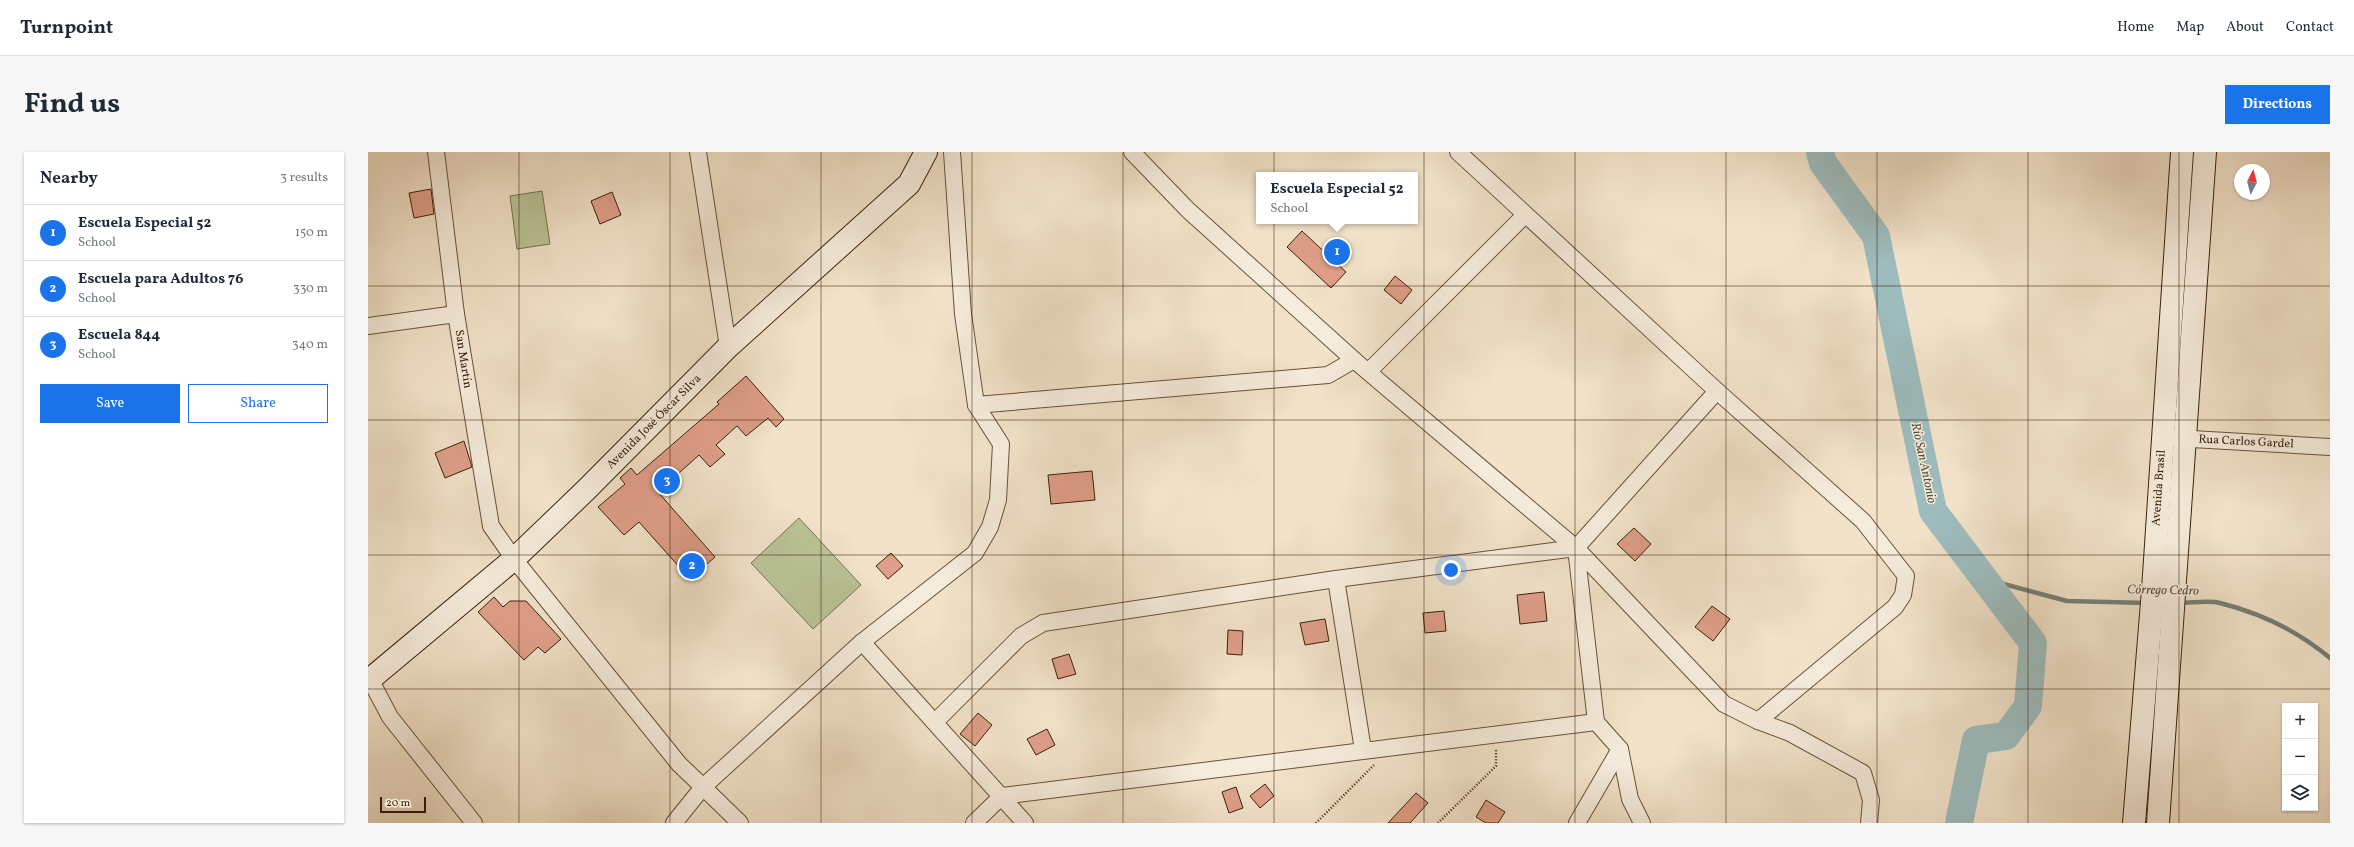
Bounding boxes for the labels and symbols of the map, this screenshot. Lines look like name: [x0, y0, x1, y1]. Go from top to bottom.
north arrow: [2234, 164, 2270, 200]
pin: 1: [1324, 237, 1350, 267]
street label: San Martín: [450, 328, 476, 390]
street label: Avenida José Óscar Silva: [602, 370, 705, 473]
water label: Río San Antonio: [1906, 421, 1940, 505]
street label: Rua Carlos Gardel: [2198, 432, 2295, 453]
street label: Avenida Brasil: [2148, 449, 2170, 527]
pin: 3: [654, 466, 680, 496]
pin: 2: [679, 551, 705, 581]
your location: [1441, 560, 1461, 580]
water label: Córrego Cedro: [2127, 581, 2199, 601]
scale bar: [380, 795, 426, 814]

